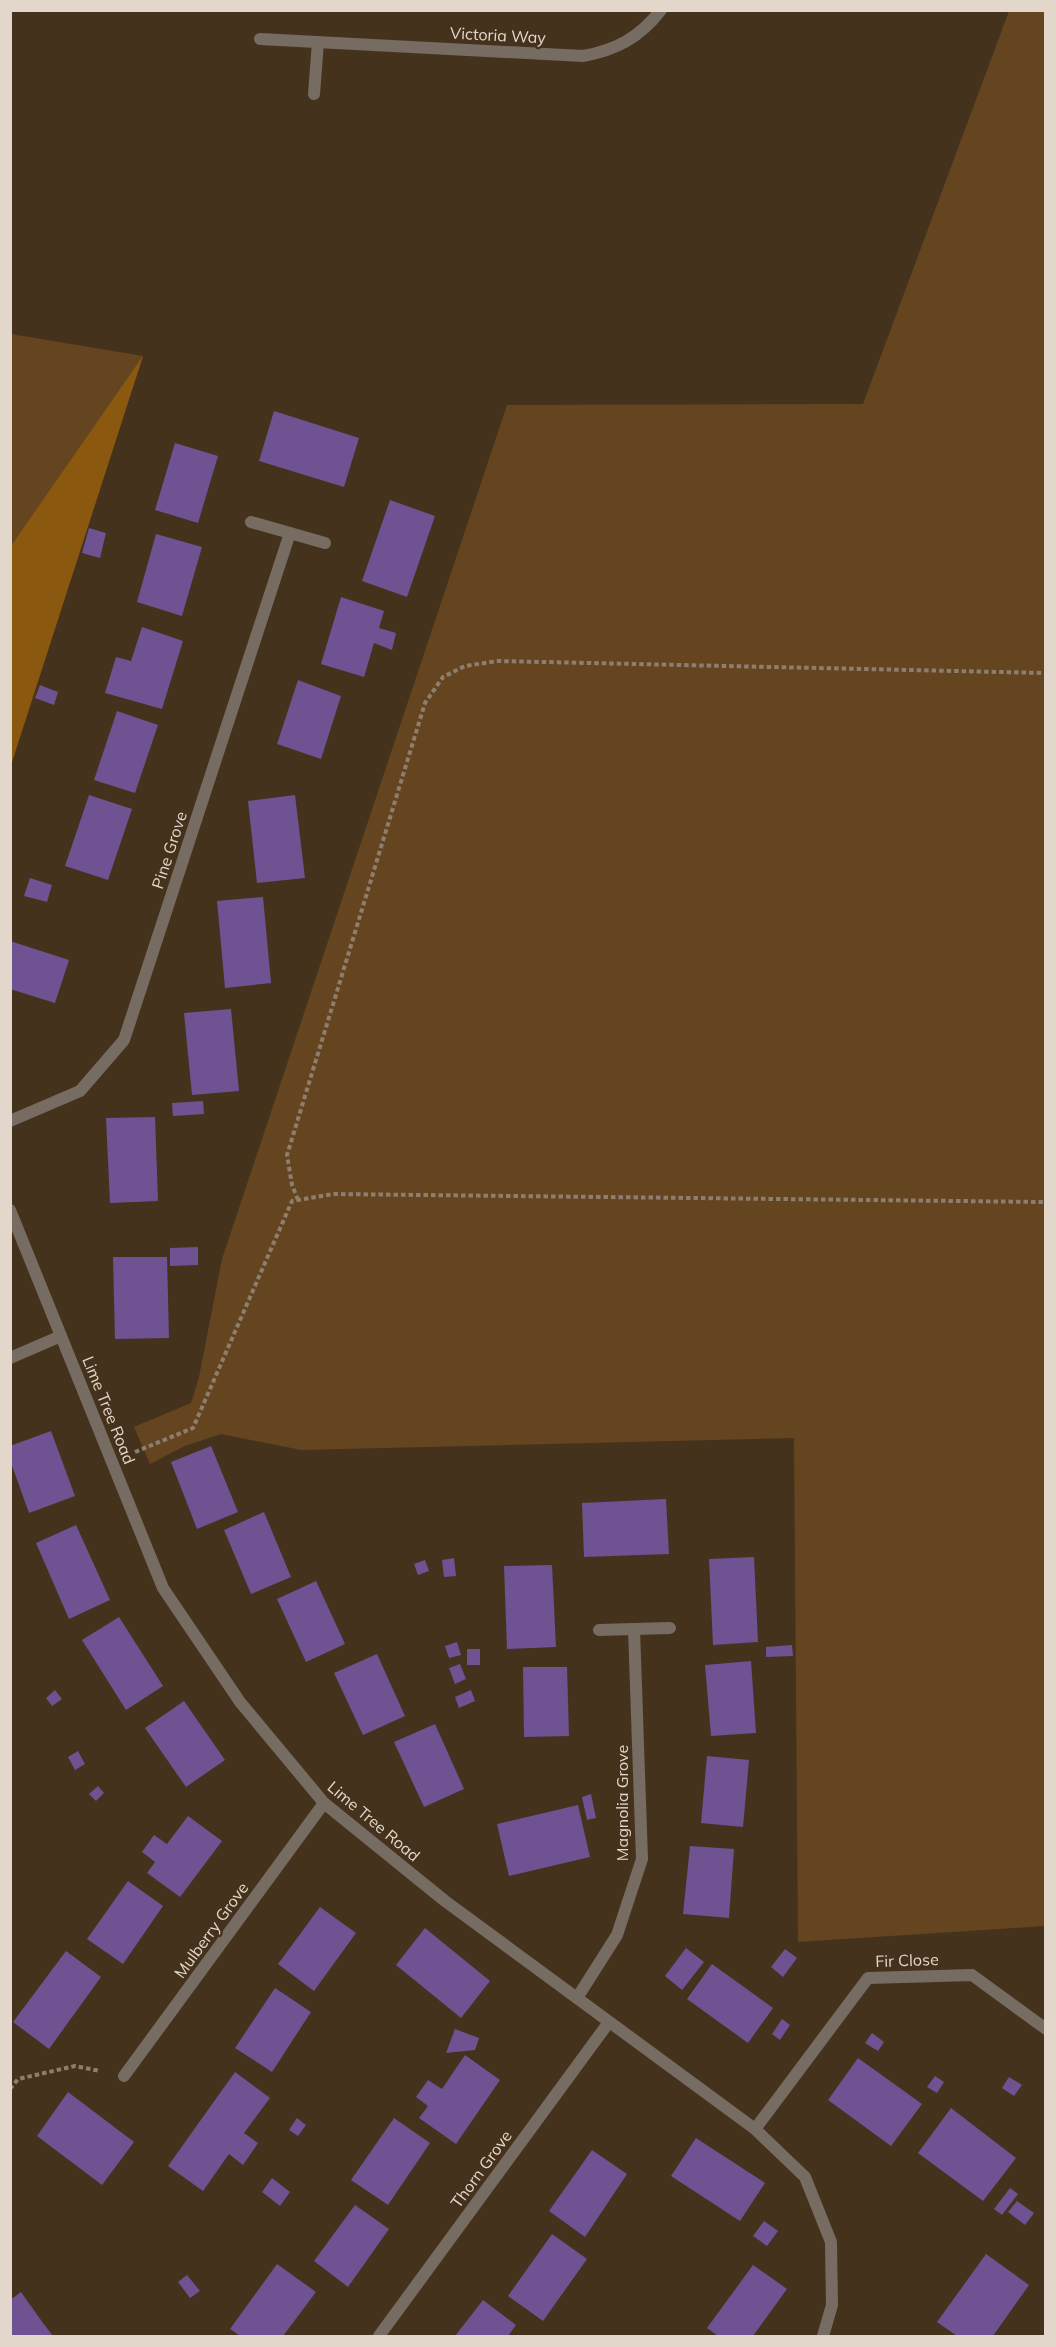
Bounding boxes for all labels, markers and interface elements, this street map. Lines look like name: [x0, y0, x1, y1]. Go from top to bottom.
street label: Victoria Way: [450, 23, 547, 48]
street label: Pine Grove: [147, 809, 191, 891]
street label: Lime Tree Road: [78, 1353, 140, 1467]
street label: Magnolia Grove: [612, 1745, 632, 1861]
street label: Lime Tree Road: [324, 1777, 424, 1865]
street label: Mulberry Grove: [170, 1878, 252, 1982]
street label: Fir Close: [875, 1949, 939, 1971]
street label: Thorn Grove: [446, 2126, 516, 2212]

